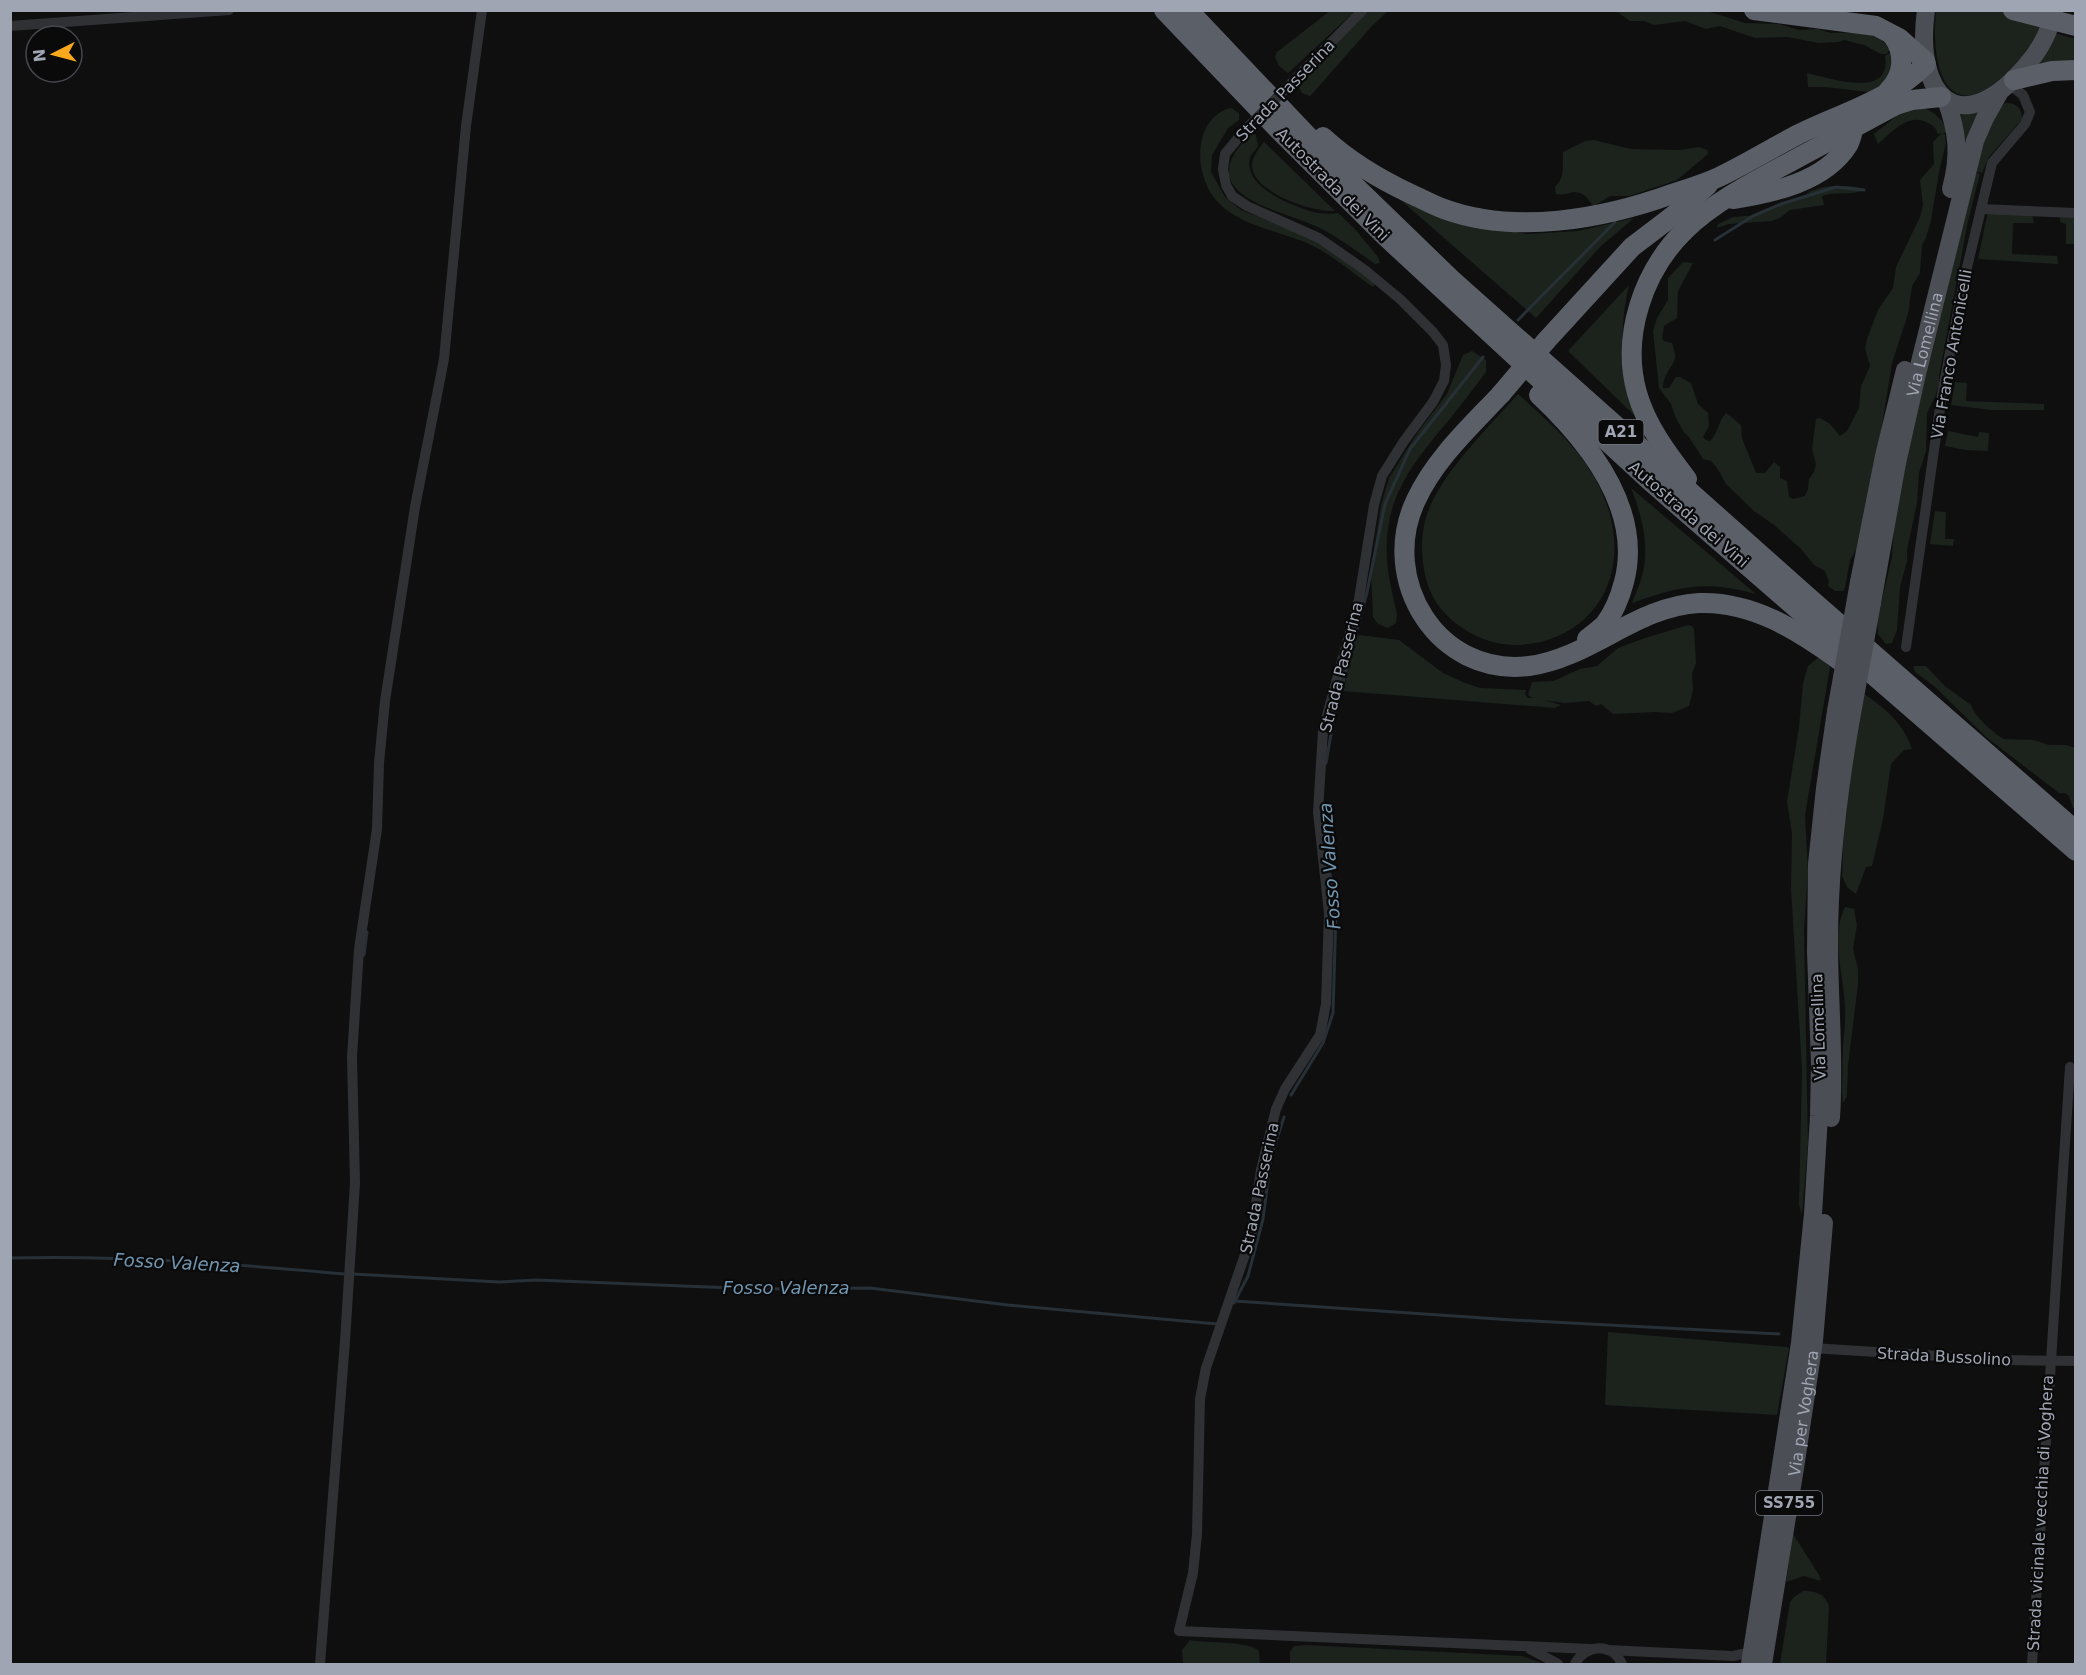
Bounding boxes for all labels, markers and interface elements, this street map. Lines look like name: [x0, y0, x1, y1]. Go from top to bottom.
north arrow: [24, 24, 84, 84]
street label: Strada Passerina: [1232, 36, 1339, 145]
text: N: [29, 48, 50, 63]
street label: Autostrada dei Vini: [1272, 124, 1393, 245]
street label: Via Franco Antonicelli: [1927, 268, 1976, 440]
street label: Via Lomellina: [1903, 290, 1947, 399]
road number: A21: [1598, 420, 1644, 444]
street label: Autostrada dei Vini: [1625, 457, 1752, 572]
street label: Strada Passerina: [1316, 600, 1367, 734]
water label: Fosso Valenza: [1315, 802, 1344, 930]
street label: Via Lomellina: [1807, 973, 1830, 1081]
street label: Strada Passerina: [1236, 1121, 1283, 1256]
water label: Fosso Valenza: [113, 1249, 241, 1276]
water label: Fosso Valenza: [722, 1277, 850, 1298]
street label: Strada Bussolino: [1876, 1343, 2012, 1369]
street label: Via per Voghera: [1785, 1349, 1823, 1478]
street label: Strada vicinale vecchia di Voghera: [2024, 1375, 2057, 1652]
road number: SS755: [1756, 1491, 1822, 1515]

